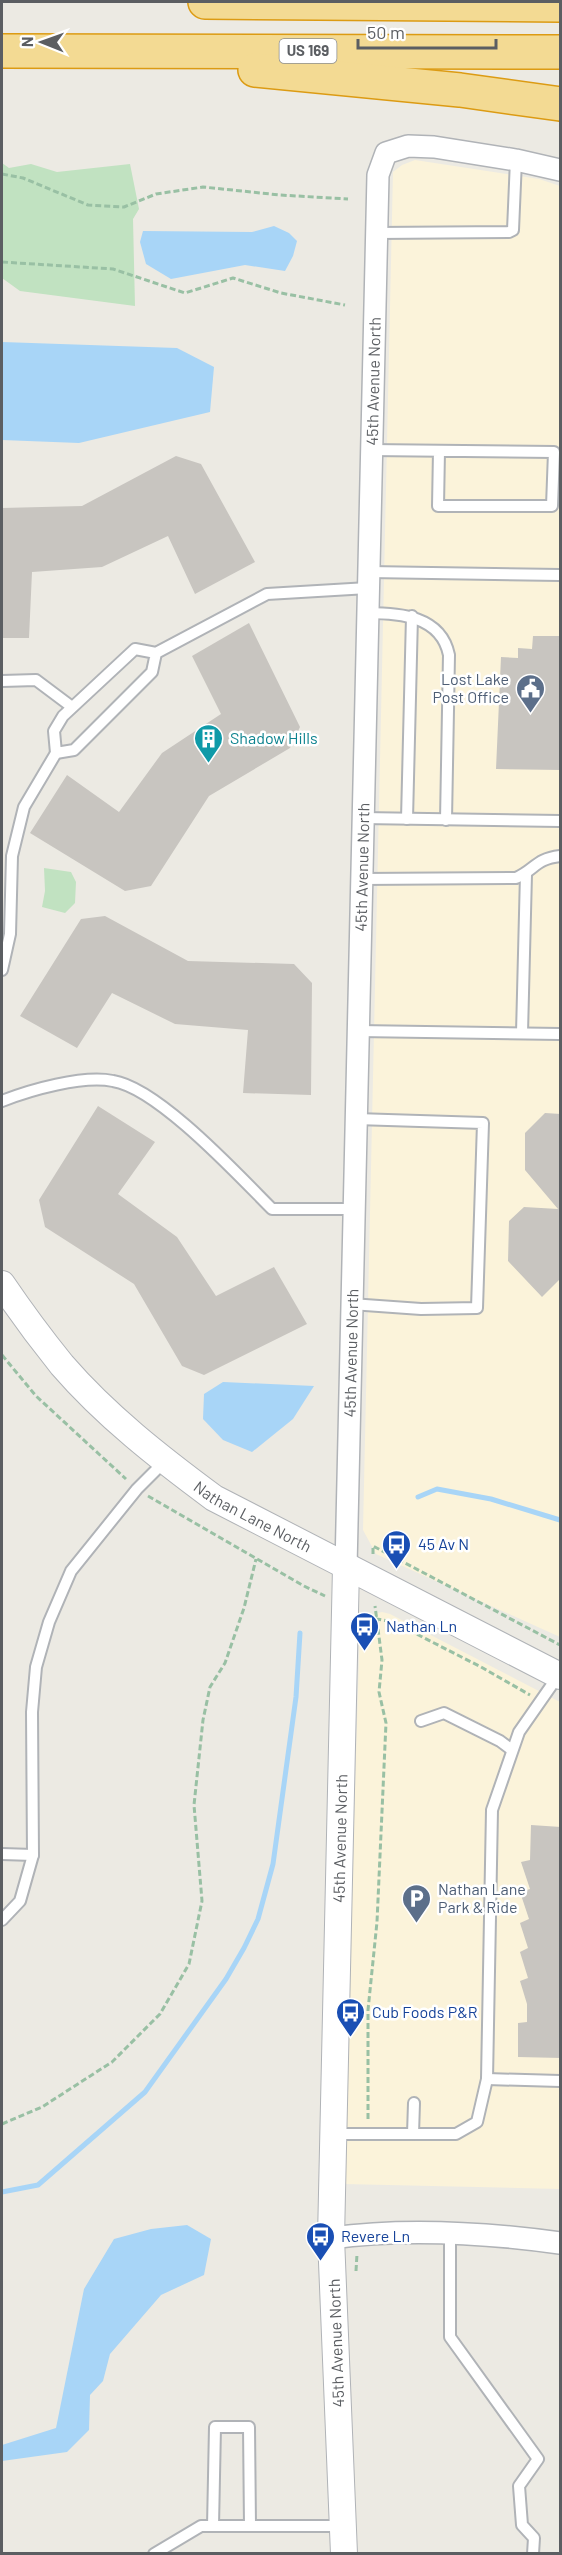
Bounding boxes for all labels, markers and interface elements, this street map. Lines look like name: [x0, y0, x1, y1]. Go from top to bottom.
north arrow: [12, 12, 72, 72]
scale bar: [358, 12, 496, 50]
text: 50 m: [367, 21, 405, 43]
text: N: [17, 36, 36, 47]
road number: US 169: [280, 39, 336, 63]
street label: 45th Avenue North: [362, 317, 384, 446]
place label: Lost Lake Post Office: [433, 669, 509, 706]
public building icon: Lost Lake Post Office: [514, 672, 546, 714]
building icon: Shadow Hills: [193, 722, 225, 764]
place label: Shadow Hills: [230, 728, 318, 747]
street label: 45th Avenue North: [351, 803, 373, 932]
street label: 45th Avenue North: [339, 1288, 361, 1418]
street label: Nathan Lane North: [190, 1476, 315, 1556]
bus stop icon: 45 Av N: [381, 1528, 413, 1570]
place label: 45 Av N: [418, 1534, 469, 1553]
bus stop icon: Nathan Ln: [349, 1610, 381, 1652]
place label: Nathan Ln: [386, 1616, 457, 1635]
street label: 45th Avenue North: [328, 1774, 350, 1903]
place label: Nathan Lane Park & Ride: [438, 1879, 526, 1916]
parking icon: Nathan Lane Park & Ride: [401, 1882, 433, 1924]
bus stop icon: Cub Foods P&R: [335, 1996, 367, 2038]
place label: Cub Foods P&R: [372, 2002, 478, 2021]
bus stop icon: Revere Ln: [304, 2220, 336, 2262]
place label: Revere Ln: [341, 2226, 410, 2245]
street label: 45th Avenue North: [324, 2278, 347, 2408]

